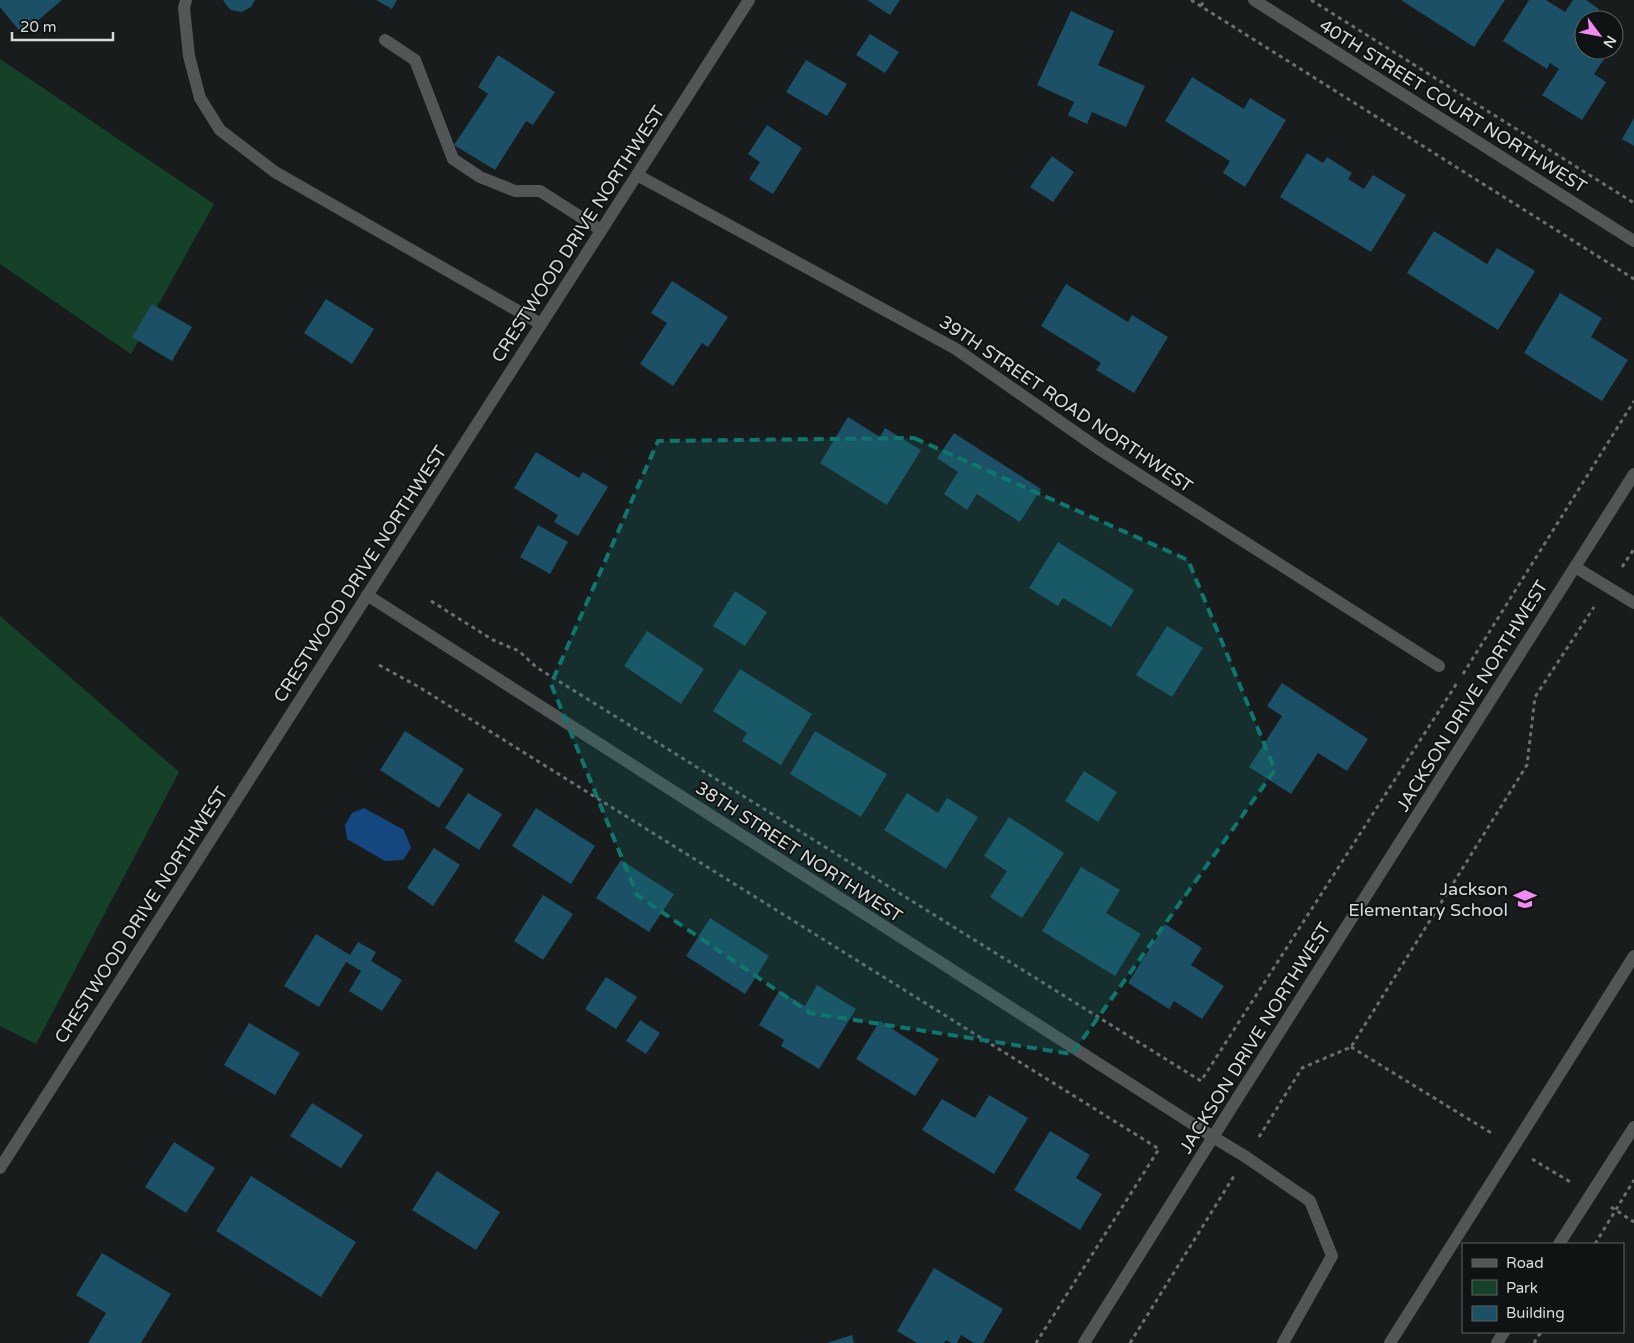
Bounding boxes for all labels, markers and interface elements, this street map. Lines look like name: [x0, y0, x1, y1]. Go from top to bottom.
scale bar: [12, 10, 114, 42]
north arrow: [1574, 10, 1624, 60]
street label: 40TH STREET COURT NORTHWEST: [1315, 14, 1591, 198]
text: 20 m: [20, 18, 57, 36]
text: N: [1599, 32, 1620, 51]
street label: CRESTWOOD DRIVE NORTHWEST: [487, 102, 669, 366]
street label: 39TH STREET ROAD NORTHWEST: [935, 311, 1197, 497]
street label: CRESTWOOD DRIVE NORTHWEST: [269, 442, 451, 706]
street label: JACKSON DRIVE NORTHWEST: [1392, 576, 1553, 816]
street label: 38TH STREET NORTHWEST: [691, 777, 907, 927]
street label: CRESTWOOD DRIVE NORTHWEST: [50, 783, 232, 1047]
place label: Jackson Elementary School: [1348, 878, 1508, 921]
school or university icon: Jackson Elementary School: [1512, 886, 1538, 912]
street label: JACKSON DRIVE NORTHWEST: [1175, 918, 1336, 1158]
legend: [1462, 1243, 1624, 1333]
text: Road: [1506, 1254, 1544, 1272]
text: Park: [1506, 1279, 1538, 1297]
text: Building: [1506, 1304, 1565, 1322]

